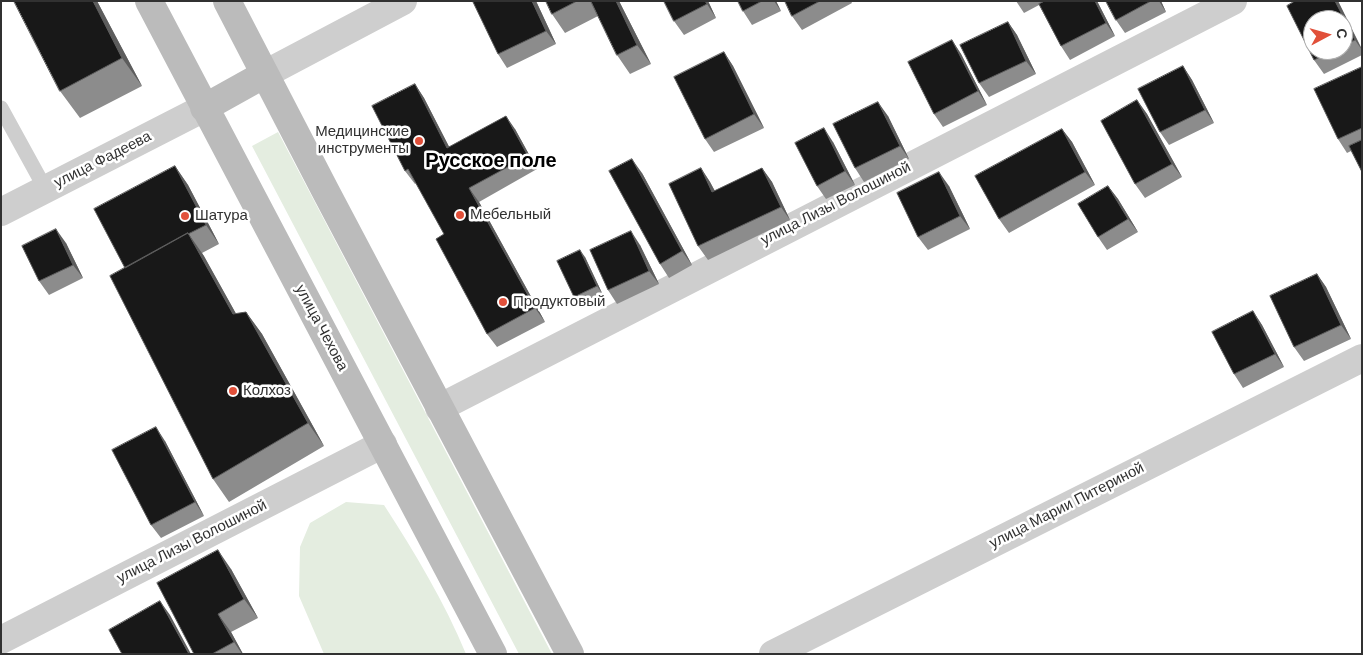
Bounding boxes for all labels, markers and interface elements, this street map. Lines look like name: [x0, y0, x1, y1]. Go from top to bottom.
north arrow: [1303, 10, 1353, 60]
text: С: [1332, 28, 1351, 40]
place label: Медицинские инструменты: [315, 123, 409, 158]
street label: улица Фадеева: [51, 128, 155, 192]
marker: Медицинские инструменты: [413, 135, 425, 147]
district label: Русское поле: [425, 150, 557, 174]
street label: улица Лизы Волошиной: [758, 158, 914, 250]
place label: Мебельный: [470, 206, 551, 224]
place label: Шатура: [195, 207, 248, 225]
marker: Мебельный: [454, 209, 466, 221]
marker: Шатура: [179, 210, 191, 222]
street label: улица Чехова: [291, 282, 351, 374]
place label: Продуктовый: [513, 293, 605, 311]
marker: Продуктовый: [497, 296, 509, 308]
place label: Колхоз: [243, 382, 291, 400]
marker: Колхоз: [227, 385, 239, 397]
street label: улица Марии Питериной: [987, 459, 1147, 553]
street label: улица Лизы Волошиной: [114, 496, 270, 588]

